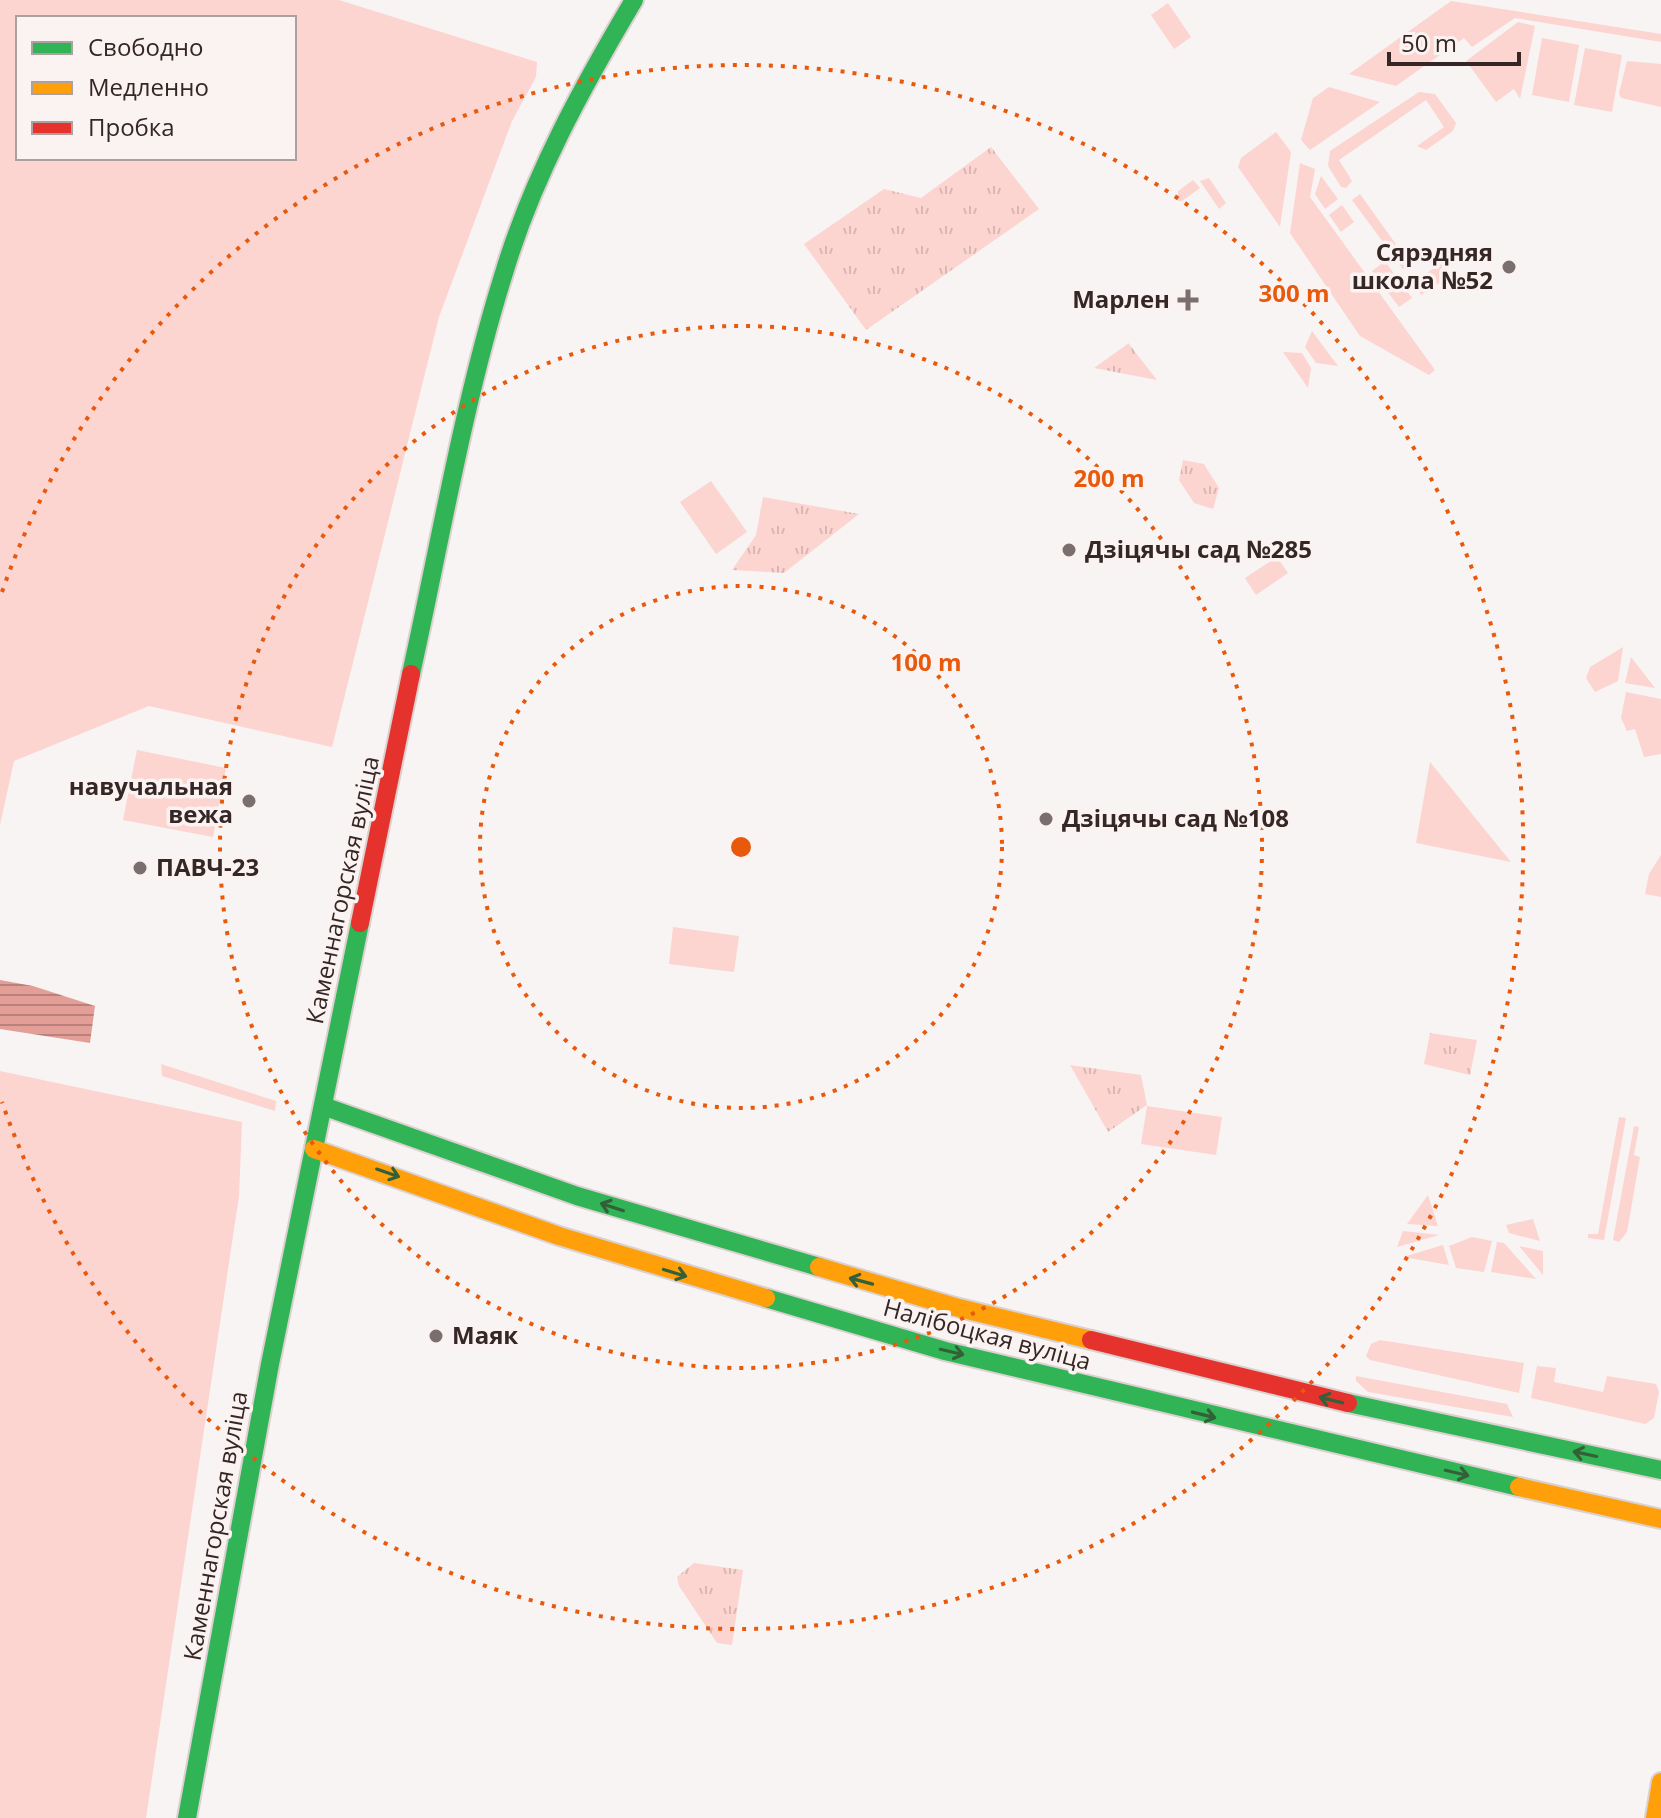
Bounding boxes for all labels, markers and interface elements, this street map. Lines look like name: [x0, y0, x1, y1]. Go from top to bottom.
legend: [16, 16, 296, 160]
scale bar: [1389, 16, 1519, 66]
text: 50 m: [1401, 26, 1457, 59]
text: Свободно: [88, 30, 203, 63]
text: Медленно: [88, 70, 209, 103]
text: Пробка: [88, 110, 175, 143]
place label: Сярэдняя школа №52: [1352, 235, 1493, 296]
marker: Сярэдняя школа №52: [1500, 258, 1518, 276]
text: 300 m: [1259, 276, 1329, 309]
place label: Марлен: [1072, 282, 1170, 315]
marker: Марлен: [1177, 289, 1199, 311]
text: 200 m: [1074, 461, 1144, 494]
place label: Дзіцячы сад №285: [1085, 532, 1312, 565]
marker: Дзіцячы сад №285: [1060, 541, 1078, 559]
text: 100 m: [891, 645, 961, 678]
street label: Каменнагорская вуліца: [297, 753, 386, 1027]
place label: навучальная вежа: [69, 769, 233, 830]
marker: навучальная вежа: [240, 792, 258, 810]
place label: Дзіцячы сад №108: [1062, 801, 1289, 834]
marker: Дзіцячы сад №108: [1037, 810, 1055, 828]
centre of rings: [727, 833, 755, 861]
place label: ПАВЧ-23: [156, 850, 259, 883]
marker: ПАВЧ-23: [131, 859, 149, 877]
one-way arrow: [375, 1167, 400, 1182]
one-way arrow: [600, 1199, 625, 1213]
one-way arrow: [661, 1266, 687, 1281]
one-way arrow: [849, 1273, 875, 1288]
street label: Налібоцкая вуліца: [880, 1290, 1095, 1377]
place label: Маяк: [452, 1318, 518, 1351]
marker: Маяк: [427, 1327, 445, 1345]
one-way arrow: [938, 1345, 964, 1360]
street label: Каменнагорская вуліца: [175, 1388, 254, 1663]
one-way arrow: [1318, 1391, 1344, 1406]
one-way arrow: [1190, 1409, 1216, 1424]
one-way arrow: [1572, 1446, 1598, 1461]
one-way arrow: [1444, 1466, 1470, 1481]

